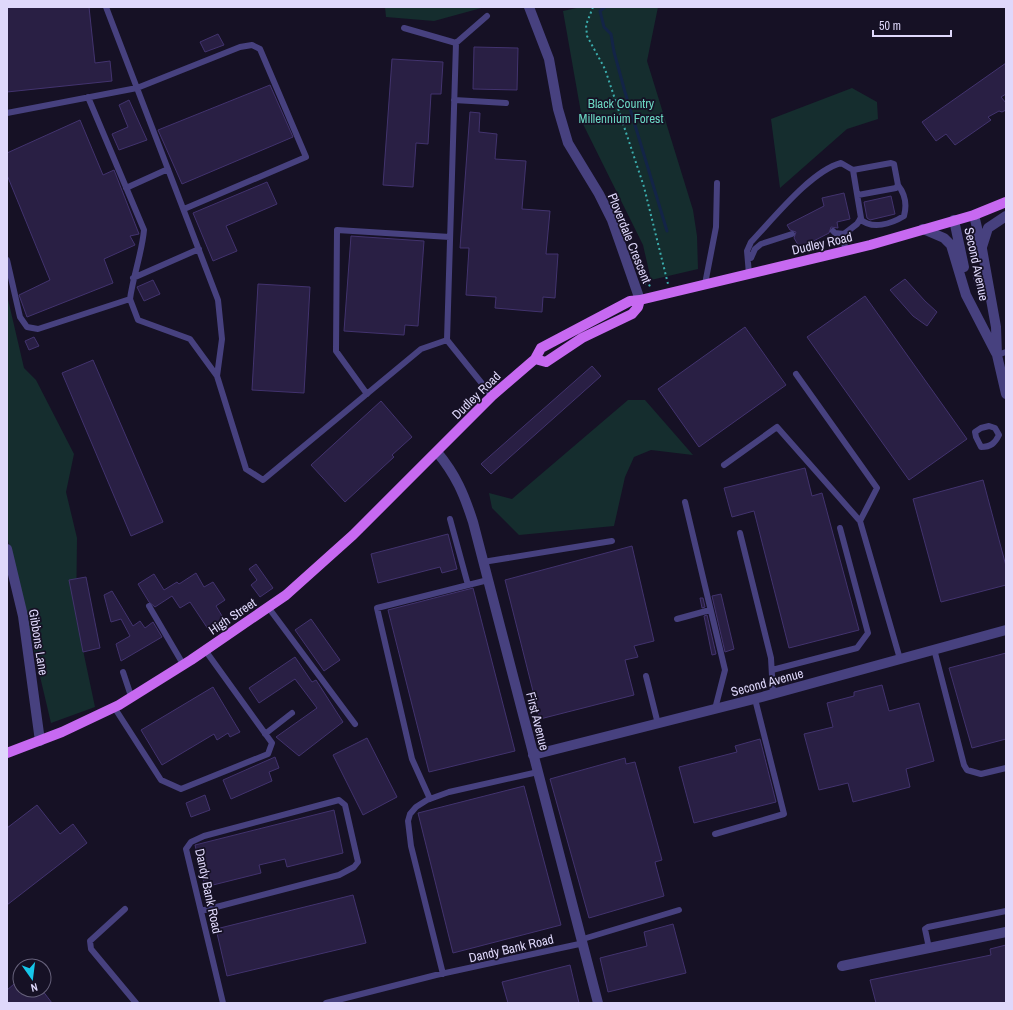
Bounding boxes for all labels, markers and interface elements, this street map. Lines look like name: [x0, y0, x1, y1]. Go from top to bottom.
scale bar: [873, 12, 951, 38]
text: 50 m: [879, 18, 901, 34]
park label: Black Country Millennium Forest: [579, 95, 663, 127]
street label: Ploverdale Crescent: [604, 191, 655, 286]
street label: Second Avenue: [960, 226, 993, 302]
street label: Dudley Road: [790, 228, 854, 259]
street label: Dudley Road: [448, 368, 504, 423]
street label: High Street: [205, 594, 259, 639]
street label: Gibbons Lane: [25, 608, 52, 677]
street label: Second Avenue: [729, 665, 805, 700]
street label: First Avenue: [522, 690, 553, 752]
street label: Dandy Bank Road: [191, 847, 226, 935]
street label: Dandy Bank Road: [467, 930, 555, 967]
north arrow: [12, 958, 52, 998]
text: N: [30, 980, 39, 995]

